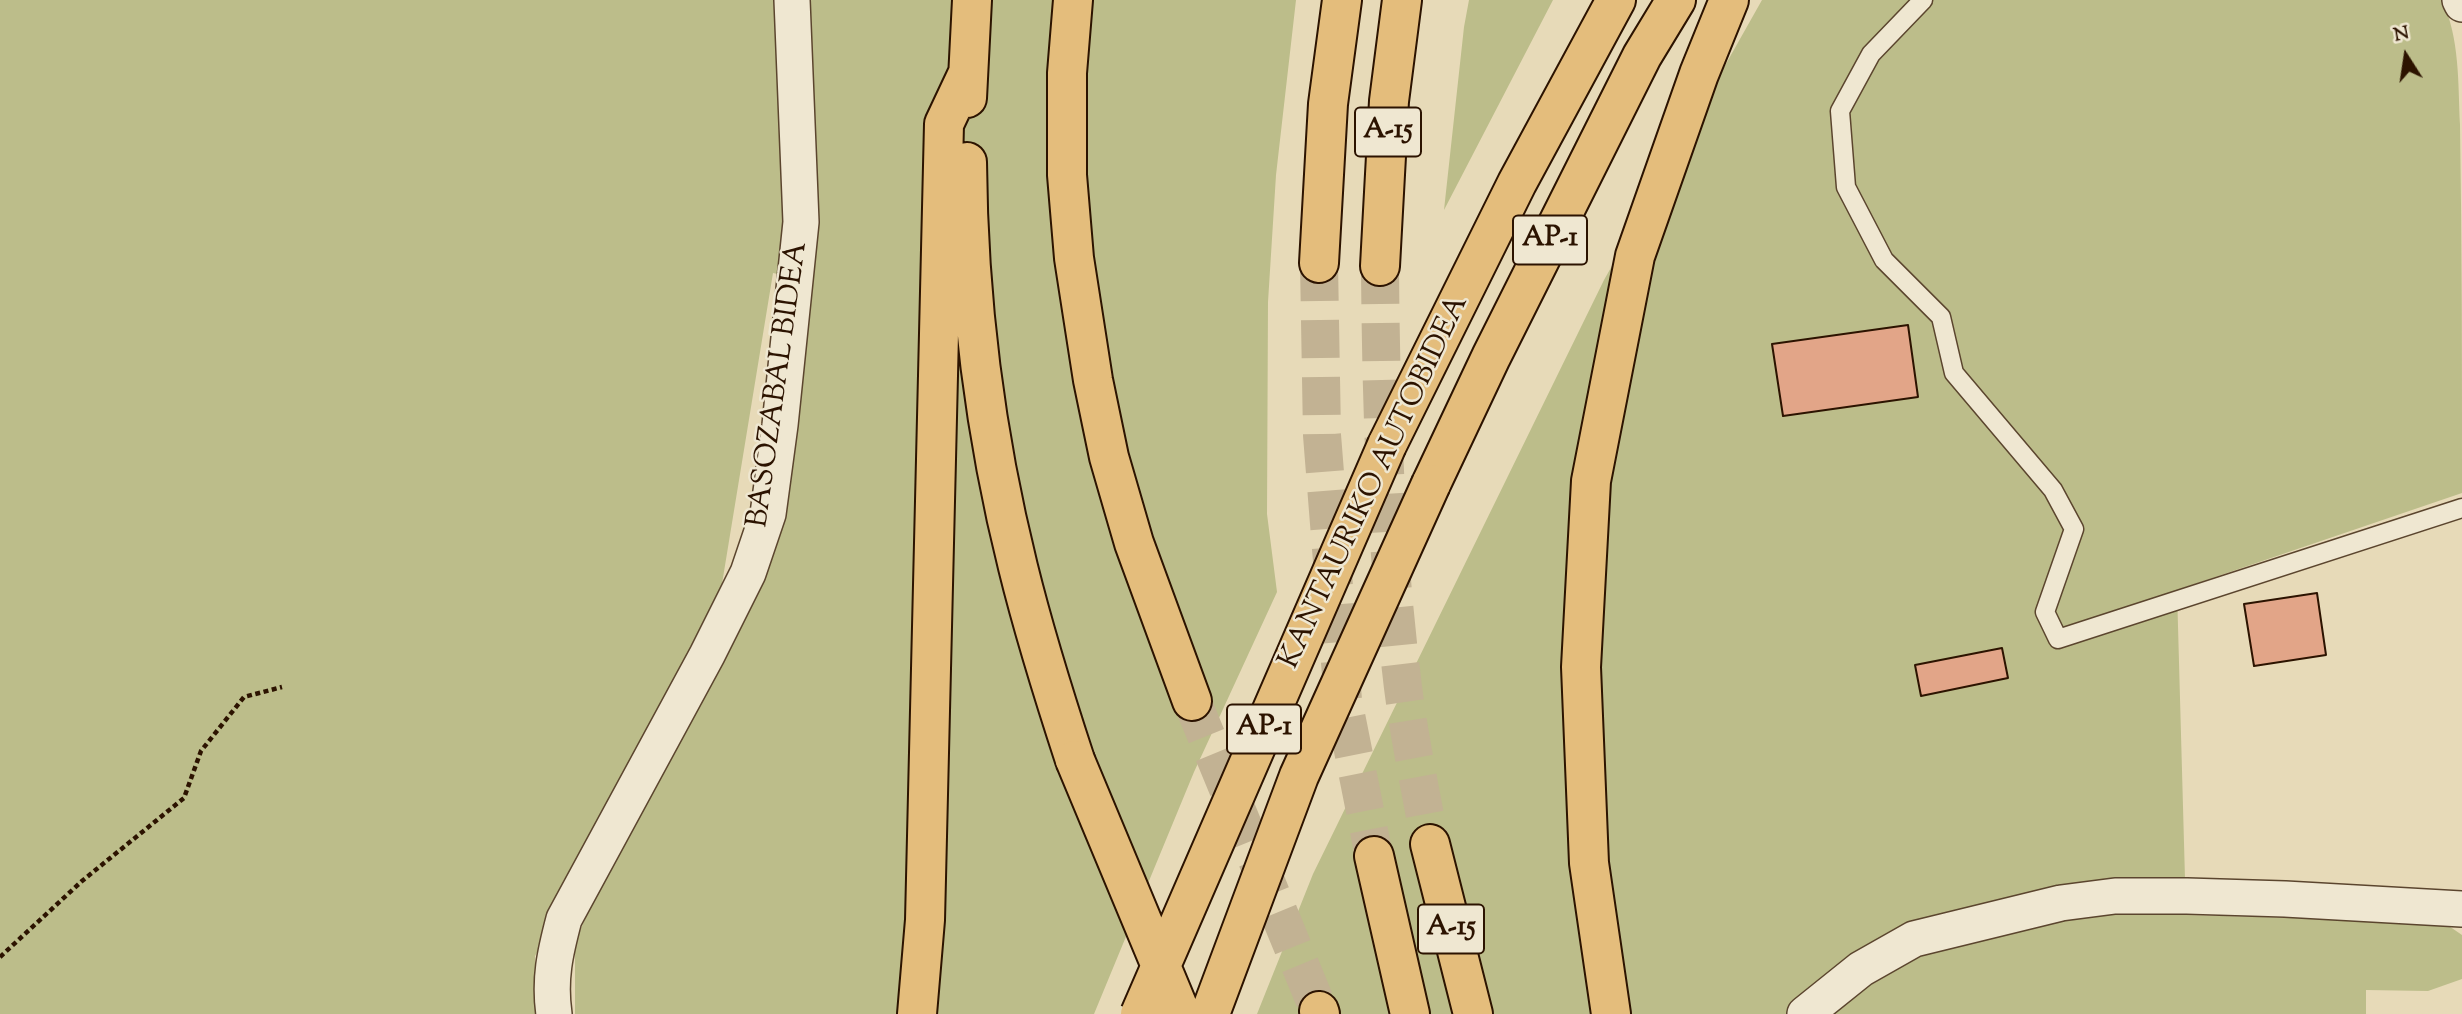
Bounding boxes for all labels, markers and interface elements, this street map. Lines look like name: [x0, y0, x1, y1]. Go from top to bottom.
text: N: [2391, 20, 2412, 50]
north arrow: [2371, 21, 2441, 91]
road number: A-15: [1355, 108, 1421, 156]
road number: AP-1: [1513, 216, 1587, 264]
street label: BASOZABAL BIDEA: [742, 240, 818, 530]
street label: KANTAURIKO AUTOBIDEA: [1273, 291, 1479, 675]
road number: AP-1: [1227, 704, 1301, 754]
road number: A-15: [1418, 904, 1484, 954]

